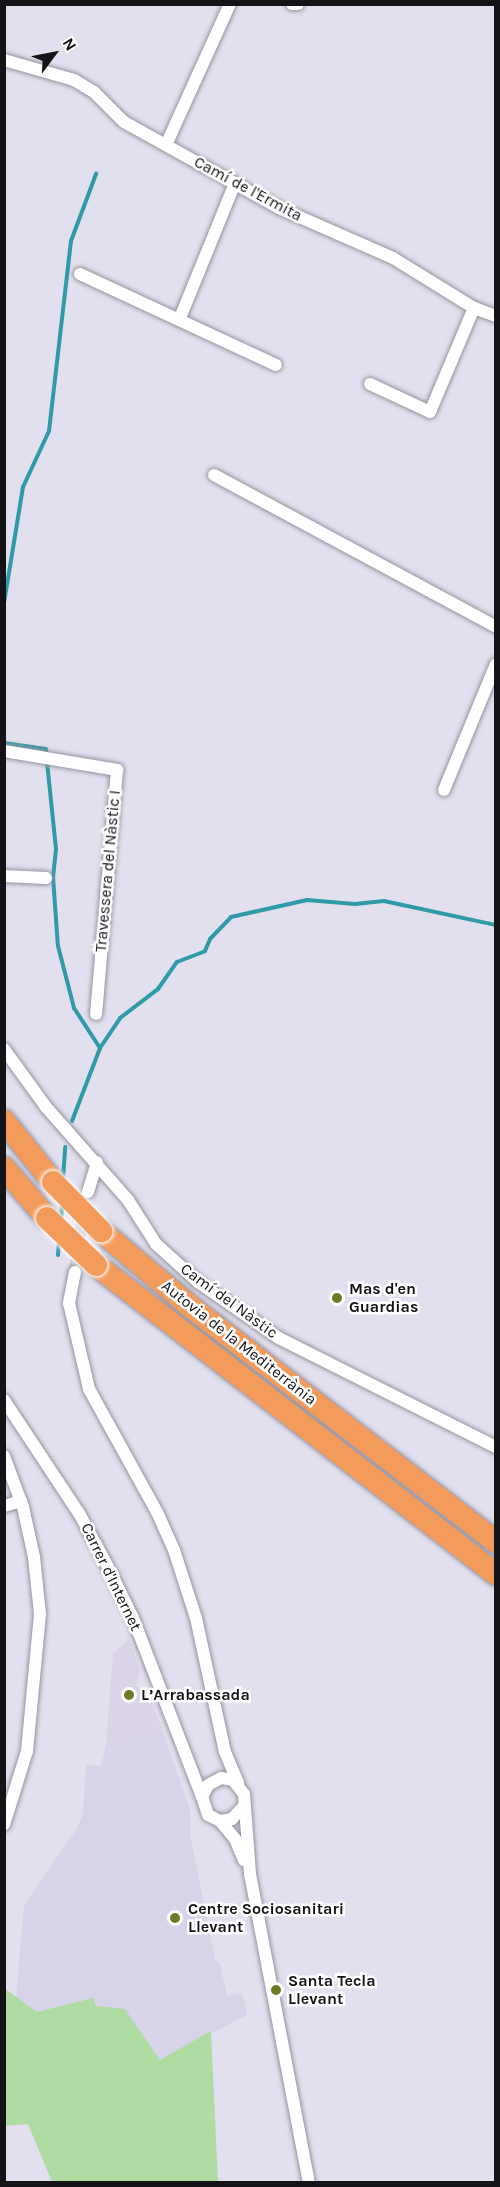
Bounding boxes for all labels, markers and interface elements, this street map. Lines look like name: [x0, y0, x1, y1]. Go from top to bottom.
north arrow: [24, 24, 84, 84]
text: N: [59, 34, 81, 54]
street label: Camí de l'Ermita: [191, 152, 305, 226]
street label: Travessera del Nàstic I: [91, 789, 125, 953]
street label: Camí del Nàstic: [177, 1259, 281, 1343]
street label: Autovia de la Mediterrània: [158, 1276, 320, 1410]
place label: Mas d'en Guardias: [349, 1279, 418, 1317]
marker: Mas d'en Guardias: [330, 1291, 344, 1305]
street label: Carrer d'Internet: [77, 1520, 145, 1634]
place label: L’Arrabassada: [141, 1685, 250, 1705]
marker: L’Arrabassada: [122, 1688, 136, 1702]
place label: Centre Sociosanitari Llevant: [188, 1899, 344, 1937]
marker: Centre Sociosanitari Llevant: [166, 1909, 184, 1927]
place label: Santa Tecla Llevant: [288, 1971, 376, 2009]
marker: Santa Tecla Llevant: [269, 1983, 283, 1997]

